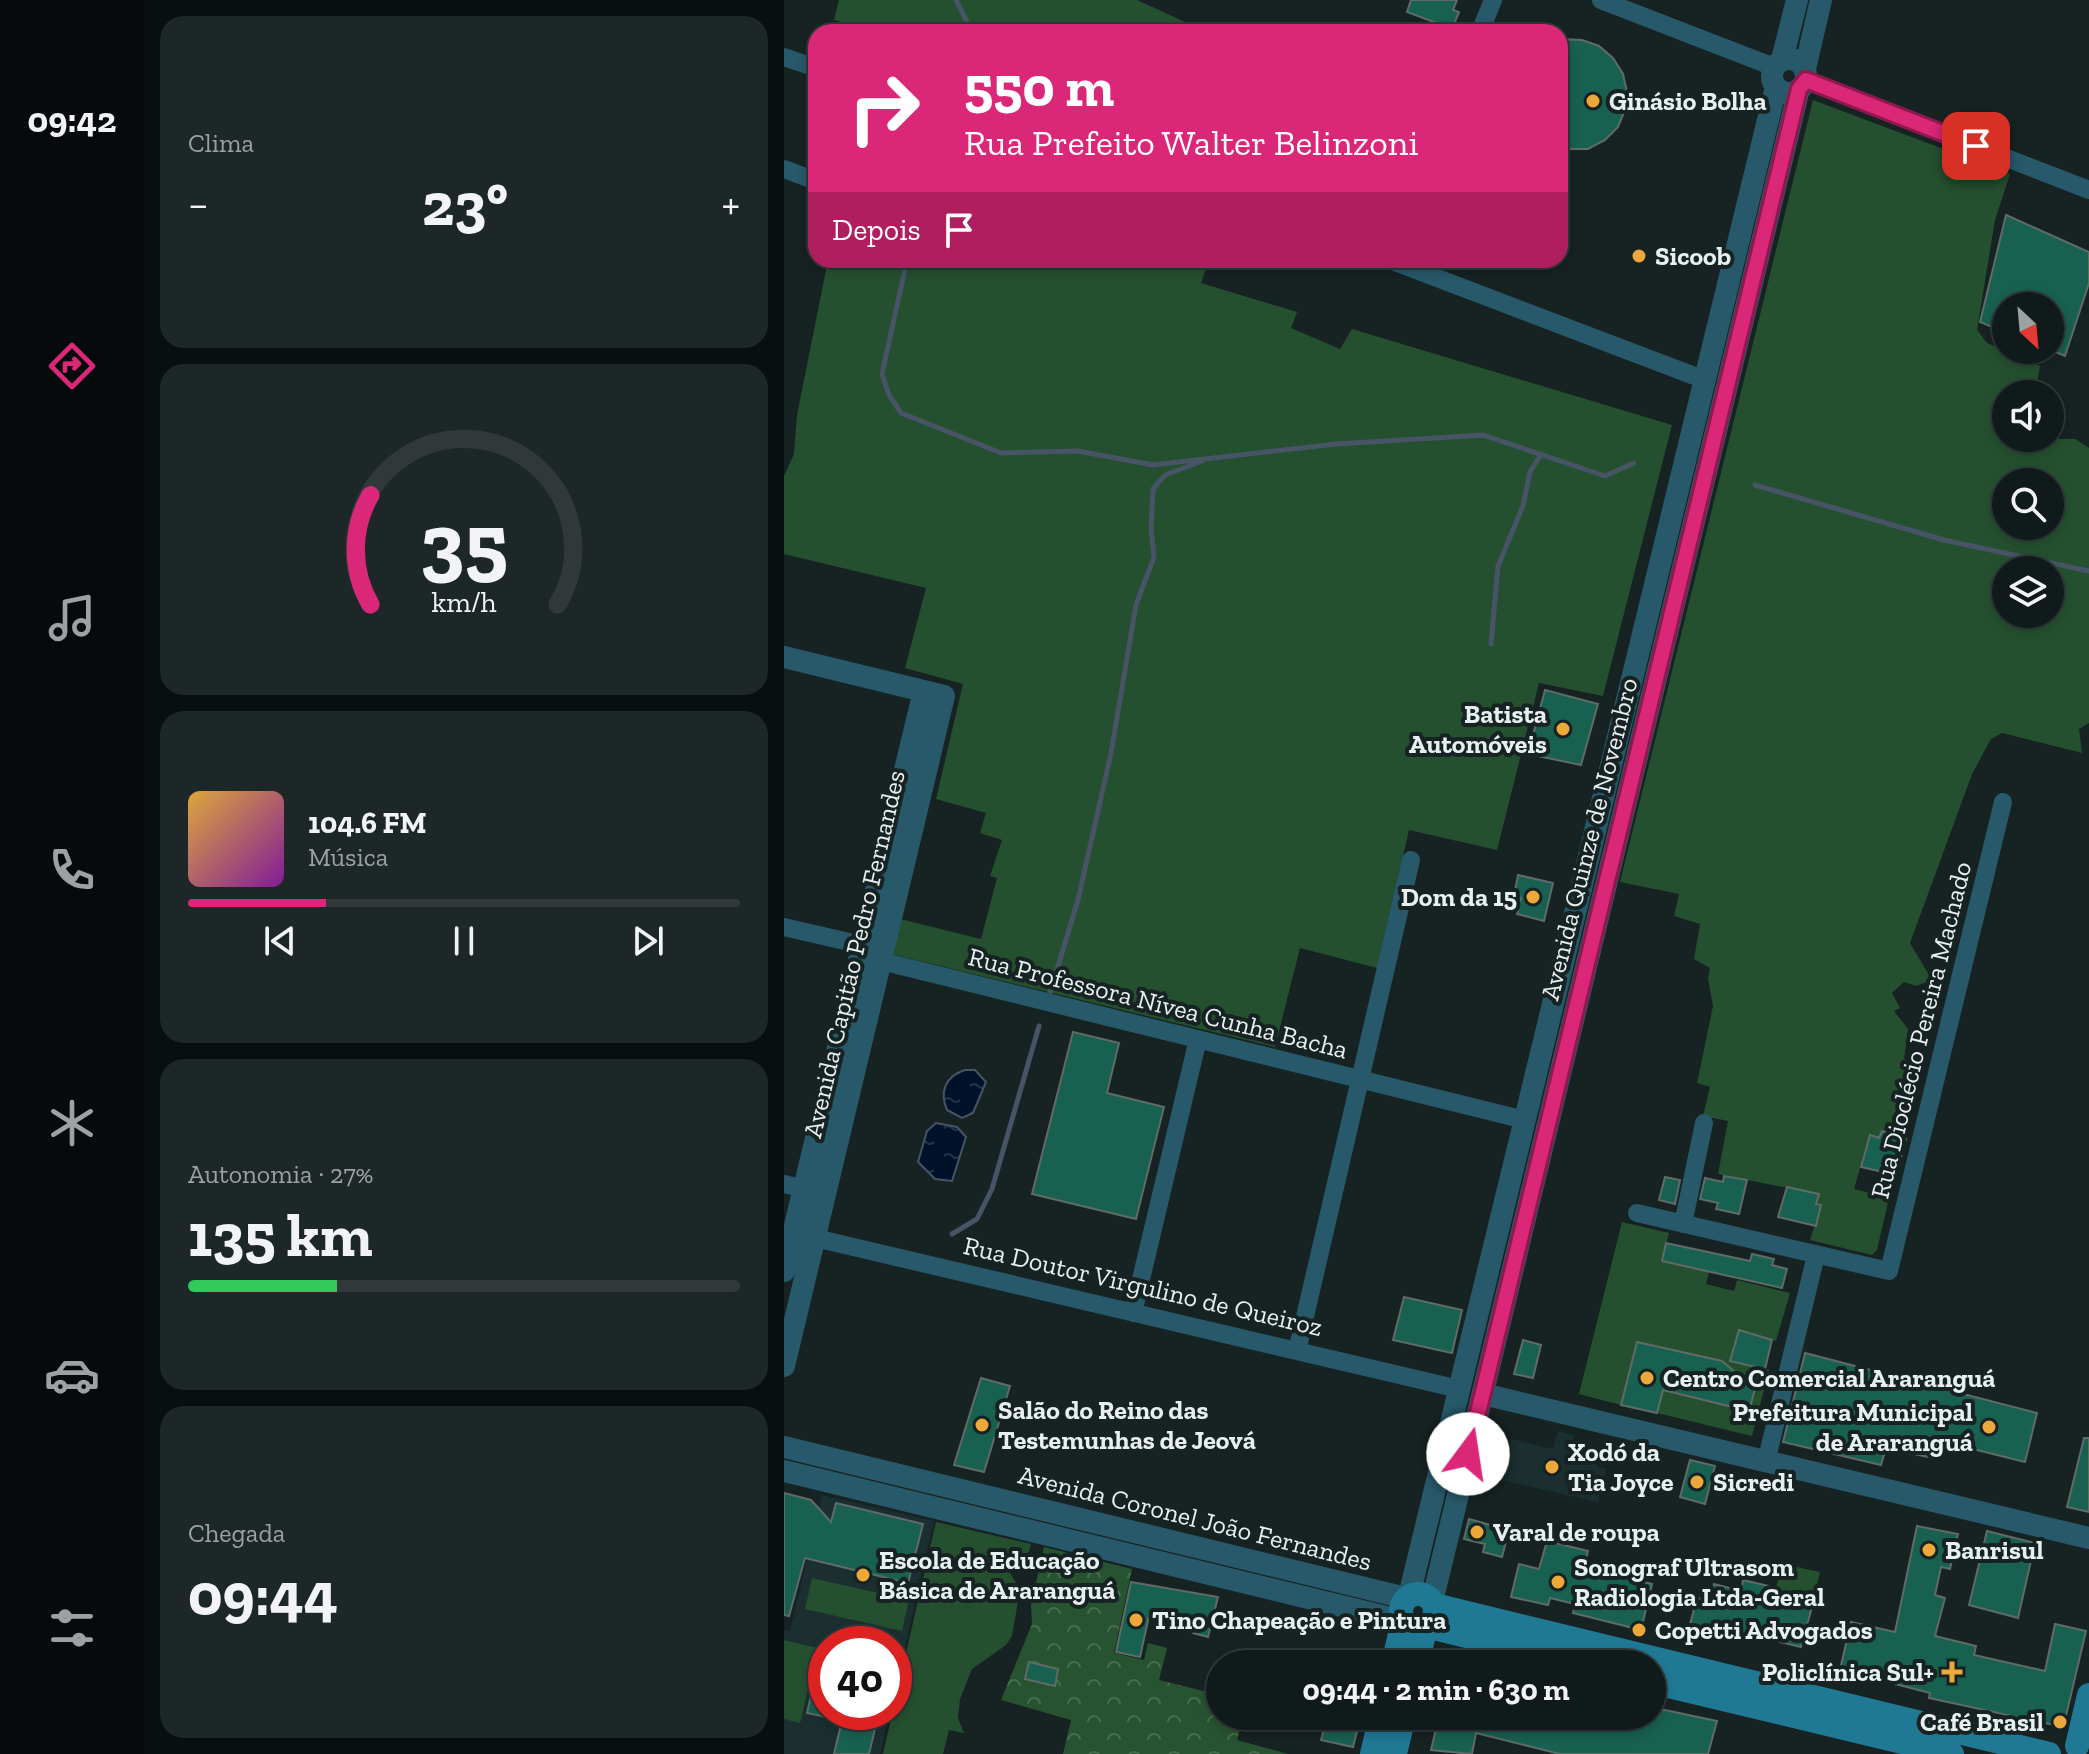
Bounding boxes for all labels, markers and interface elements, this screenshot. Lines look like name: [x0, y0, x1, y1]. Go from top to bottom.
text: 550 m: [964, 53, 1114, 120]
icon: right: [832, 56, 936, 160]
place label: Ginásio Bolha: [1609, 85, 1767, 117]
marker: Ginásio Bolha: [1584, 92, 1602, 110]
text: 09:42: [28, 98, 116, 141]
pin: [1942, 112, 2010, 180]
text: Rua Prefeito Walter Belinzoni: [964, 121, 1419, 164]
icon: arrive: [1954, 124, 1998, 168]
text: Clima: [188, 127, 254, 159]
text: 23°: [422, 168, 508, 240]
text: −: [188, 177, 209, 230]
text: +: [721, 177, 740, 230]
icon: arrive: [937, 208, 981, 252]
text: Depois: [832, 212, 921, 248]
place label: Sicoob: [1655, 240, 1731, 272]
marker: Sicoob: [1630, 247, 1648, 265]
north arrow: [1992, 292, 2064, 364]
map controls: [1992, 292, 2064, 628]
icon: directions: [44, 338, 100, 394]
button: sound: [1992, 380, 2064, 452]
button: search: [1992, 468, 2064, 540]
text: 35: [420, 492, 508, 592]
button: layers: [1992, 556, 2064, 628]
text: km/h: [431, 586, 497, 620]
icon: music: [44, 590, 100, 646]
street label: Avenida Quinze de Novembro: [1533, 674, 1645, 1004]
place label: Batista Automóveis: [1409, 698, 1547, 760]
marker: Batista Automóveis: [1554, 720, 1572, 738]
street label: Avenida Capitão Pedro Fernandes: [796, 767, 912, 1141]
text: 104.6 FM: [308, 805, 427, 841]
text: Música: [308, 841, 388, 873]
icon: phone: [44, 842, 100, 898]
street label: Rua Dioclécio Pereira Machado: [1864, 858, 1978, 1202]
place label: Dom da 15: [1401, 881, 1517, 913]
marker: Dom da 15: [1524, 888, 1542, 906]
icon: previous: [258, 919, 302, 963]
icon: pause: [442, 919, 486, 963]
icon: next: [626, 919, 670, 963]
street label: Rua Professora Nívea Cunha Bacha: [965, 940, 1351, 1066]
icon: climate: [44, 1095, 100, 1151]
text: Autonomia · 27%: [188, 1158, 373, 1190]
text: 135 km: [188, 1199, 373, 1271]
street label: Rua Doutor Virgulino de Queiroz: [960, 1229, 1326, 1343]
icon: car: [44, 1347, 100, 1403]
place label: Centro Comercial Araranguá: [1663, 1362, 1996, 1394]
marker: Centro Comercial Araranguá: [1638, 1369, 1656, 1387]
place label: Salão do Reino das Testemunhas de Jeová: [998, 1394, 1256, 1456]
place label: Prefeitura Municipal de Araranguá: [1733, 1396, 1973, 1458]
position arrow: [1426, 1412, 1510, 1496]
marker: Salão do Reino das Testemunhas de Jeová: [973, 1416, 991, 1434]
marker: Prefeitura Municipal de Araranguá: [1980, 1418, 1998, 1436]
place label: Xodó da Tia Joyce: [1568, 1436, 1674, 1498]
marker: Xodó da Tia Joyce: [1543, 1458, 1561, 1476]
street label: Avenida Coronel João Fernandes: [1015, 1459, 1375, 1577]
place label: Sicredi: [1713, 1466, 1794, 1498]
marker: Sicredi: [1688, 1473, 1706, 1491]
place label: Varal de roupa: [1493, 1516, 1660, 1548]
text: Chegada: [188, 1517, 285, 1549]
marker: Varal de roupa: [1468, 1523, 1486, 1541]
place label: Banrisul: [1945, 1534, 2044, 1566]
marker: Banrisul: [1920, 1541, 1938, 1559]
place label: Escola de Educação Básica de Araranguá: [879, 1544, 1115, 1606]
place label: Sonograf Ultrasom Radiologia Ltda-Geral: [1574, 1551, 1825, 1613]
text: 09:44: [188, 1558, 338, 1630]
marker: Escola de Educação Básica de Araranguá: [854, 1566, 872, 1584]
marker: Sonograf Ultrasom Radiologia Ltda-Geral: [1549, 1573, 1567, 1591]
icon: filters: [44, 1600, 100, 1656]
place label: Tino Chapeação e Pintura: [1152, 1604, 1446, 1636]
marker: Tino Chapeação e Pintura: [1127, 1611, 1145, 1629]
place label: Copetti Advogados: [1655, 1614, 1873, 1646]
marker: Copetti Advogados: [1630, 1621, 1648, 1639]
speed limit sign: 40: [808, 1626, 912, 1730]
place label: Policlínica Sul+: [1762, 1656, 1934, 1688]
marker: Policlínica Sul+: [1941, 1661, 1963, 1683]
text: 09:44 · 2 min · 630 m: [1302, 1672, 1570, 1708]
place label: Café Brasil: [1920, 1706, 2044, 1738]
marker: Café Brasil: [2051, 1713, 2069, 1731]

